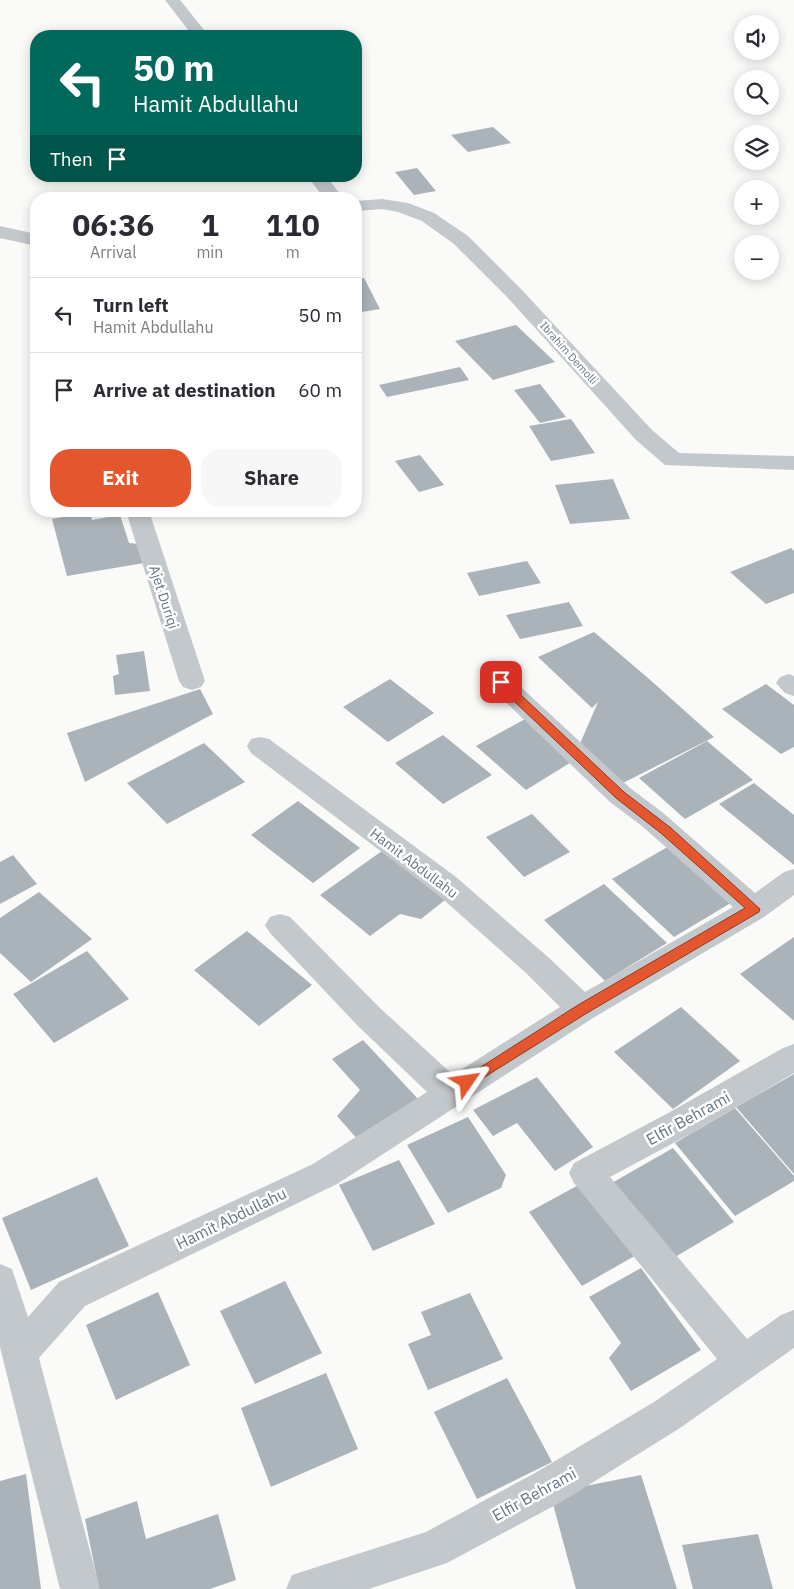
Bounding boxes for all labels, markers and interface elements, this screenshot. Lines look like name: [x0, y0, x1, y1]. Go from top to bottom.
map controls: [734, 15, 779, 280]
button: sound: [734, 15, 779, 60]
text: 50 m: [133, 45, 215, 91]
icon: left: [50, 50, 115, 115]
button: search: [734, 70, 779, 115]
text: Hamit Abdullahu: [133, 89, 299, 118]
button: layers: [734, 125, 779, 170]
icon: arrive: [103, 145, 131, 173]
text: Then: [50, 147, 93, 171]
button: +: [734, 180, 779, 225]
text: 06:36: [72, 205, 154, 244]
text: 1: [201, 205, 219, 244]
text: 110: [266, 205, 320, 244]
button: −: [734, 235, 779, 280]
text: Arrival: [90, 242, 137, 262]
text: min: [196, 242, 223, 262]
text: m: [286, 242, 300, 262]
text: Turn left: [93, 293, 169, 317]
icon: left: [50, 301, 78, 329]
text: 50 m: [298, 303, 342, 327]
text: Hamit Abdullahu: [93, 317, 213, 337]
street label: Ibrahim Demolli: [537, 319, 601, 387]
icon: arrive: [50, 376, 78, 404]
text: Arrive at destination: [93, 378, 276, 402]
text: 60 m: [298, 378, 342, 402]
button: Exit: [50, 449, 191, 507]
button: Share: [201, 449, 342, 507]
street label: Ajet Duriqi: [145, 563, 183, 631]
pin: [480, 661, 522, 703]
icon: arrive: [487, 668, 515, 696]
street label: Hamit Abdullahu: [366, 824, 462, 902]
position arrow: [440, 1055, 492, 1107]
street label: Elfir Behrami: [642, 1087, 734, 1149]
street label: Hamit Abdullahu: [172, 1183, 290, 1253]
street label: Elfir Behrami: [488, 1463, 580, 1525]

